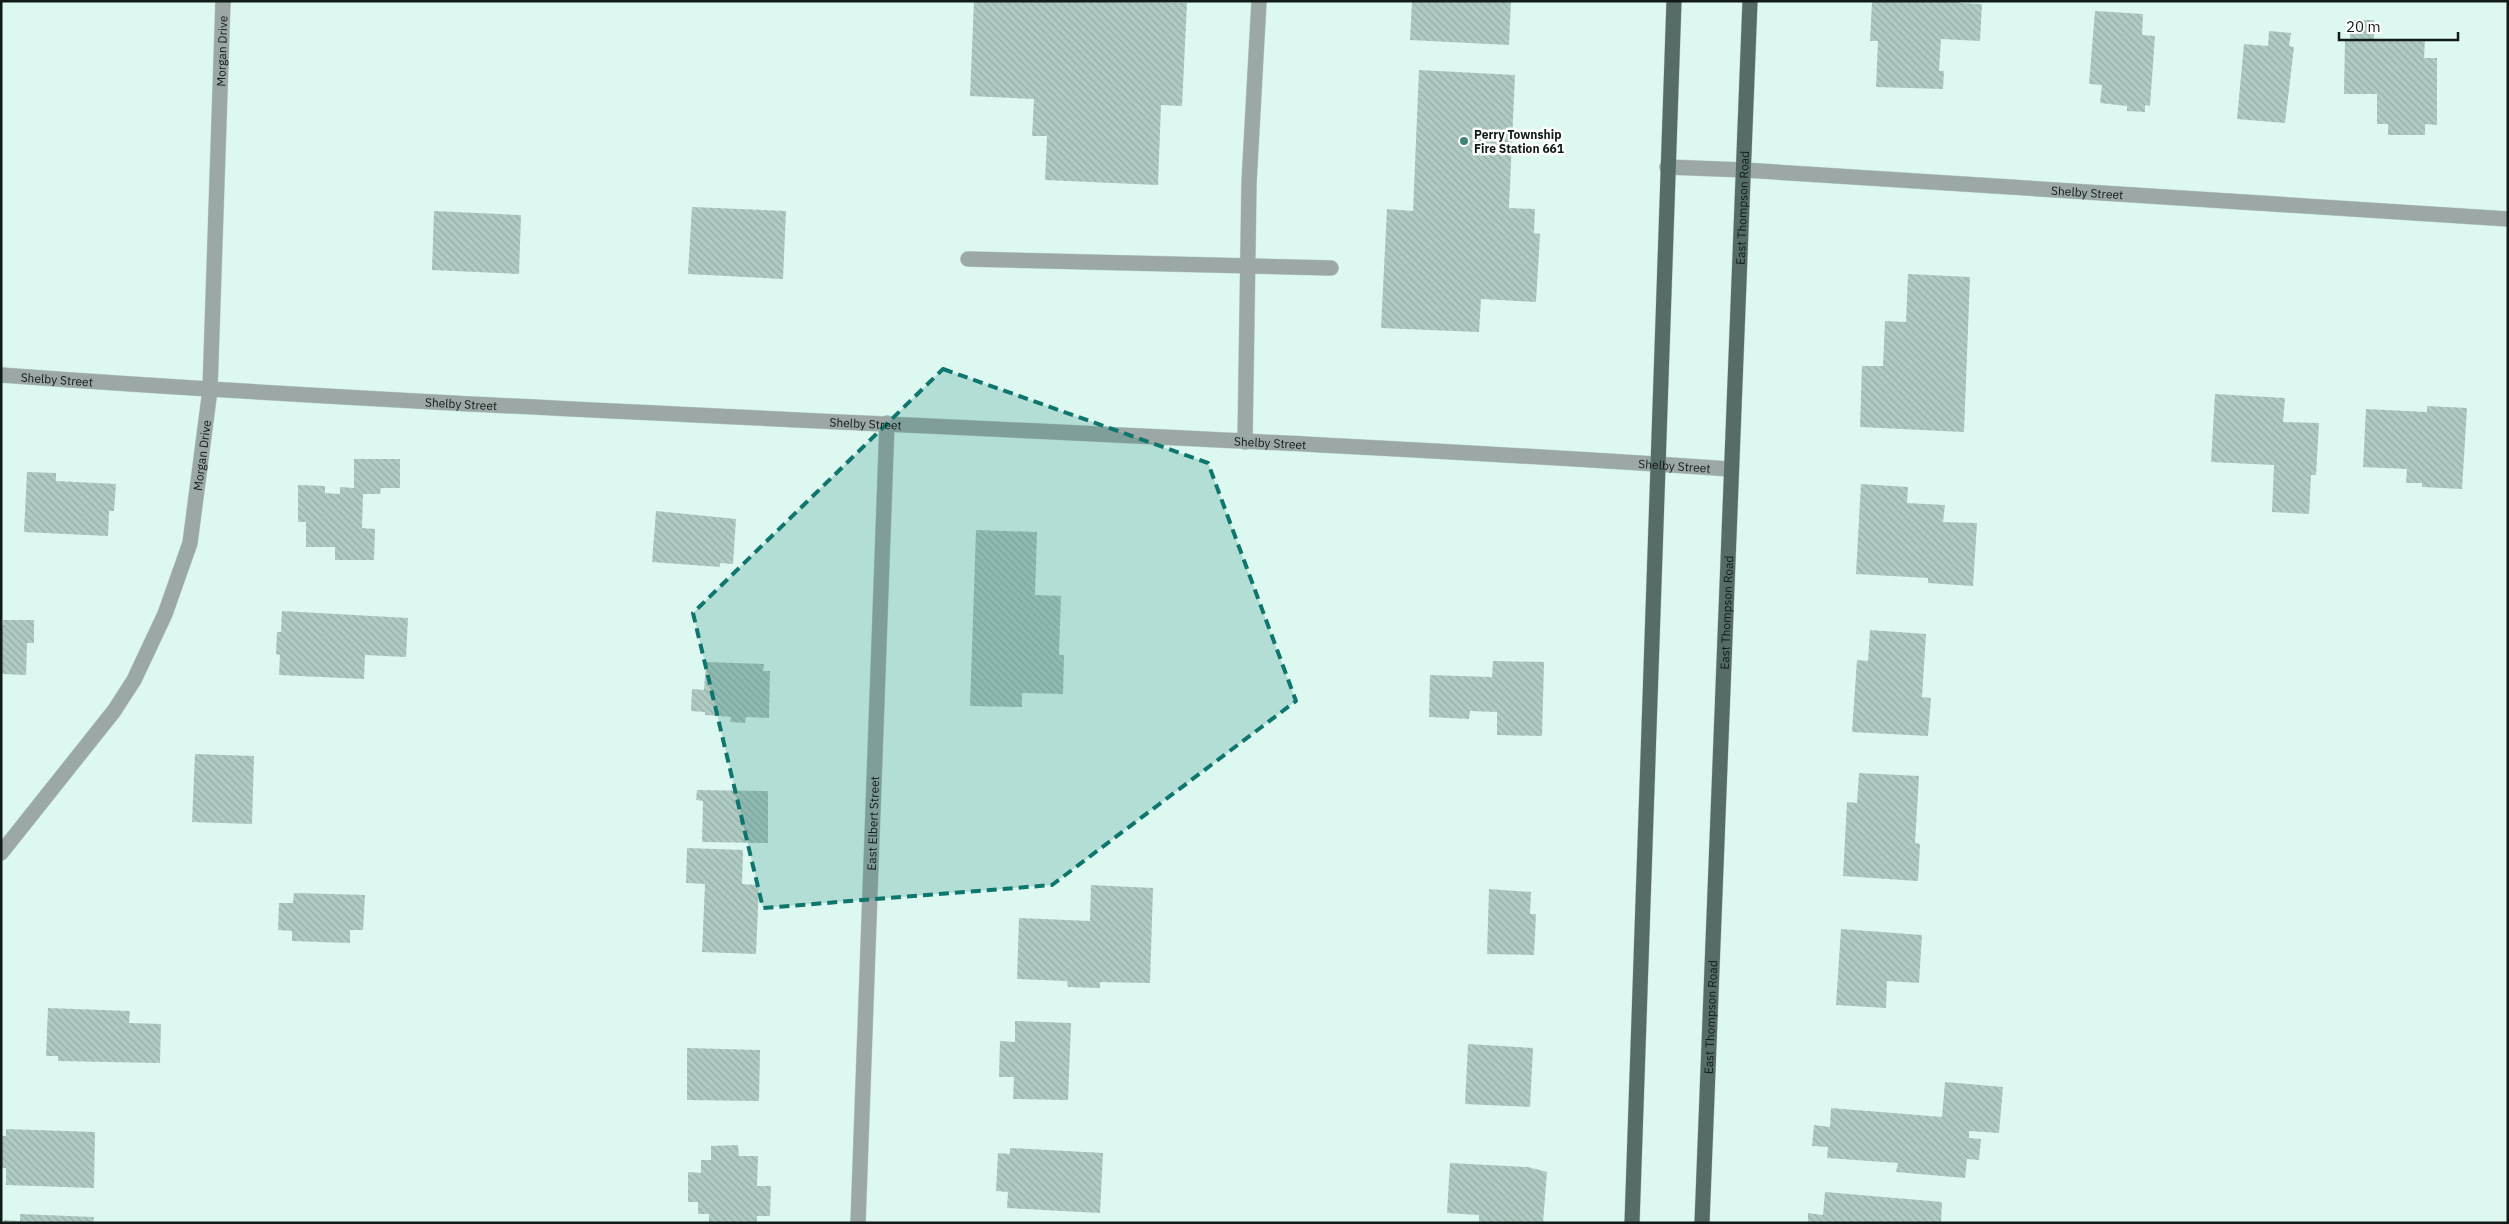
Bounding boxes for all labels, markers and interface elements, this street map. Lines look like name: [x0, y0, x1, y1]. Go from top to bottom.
scale bar: [2339, 10, 2458, 42]
street label: Morgan Drive: [213, 15, 230, 87]
text: 20 m: [2346, 17, 2381, 36]
place label: Perry Township Fire Station 661: [1474, 127, 1564, 156]
marker: Perry Township Fire Station 661: [1458, 135, 1470, 147]
street label: East Thompson Road: [1732, 151, 1752, 265]
street label: Shelby Street: [2051, 182, 2124, 202]
street label: Shelby Street: [20, 369, 93, 389]
street label: Shelby Street: [425, 394, 498, 413]
street label: Shelby Street: [829, 414, 902, 432]
street label: Morgan Drive: [189, 419, 214, 491]
street label: Shelby Street: [1234, 433, 1307, 452]
street label: Shelby Street: [1638, 456, 1711, 475]
street label: East Thompson Road: [1716, 555, 1736, 670]
street label: East Elbert Street: [863, 776, 882, 871]
street label: East Thompson Road: [1700, 960, 1720, 1074]

